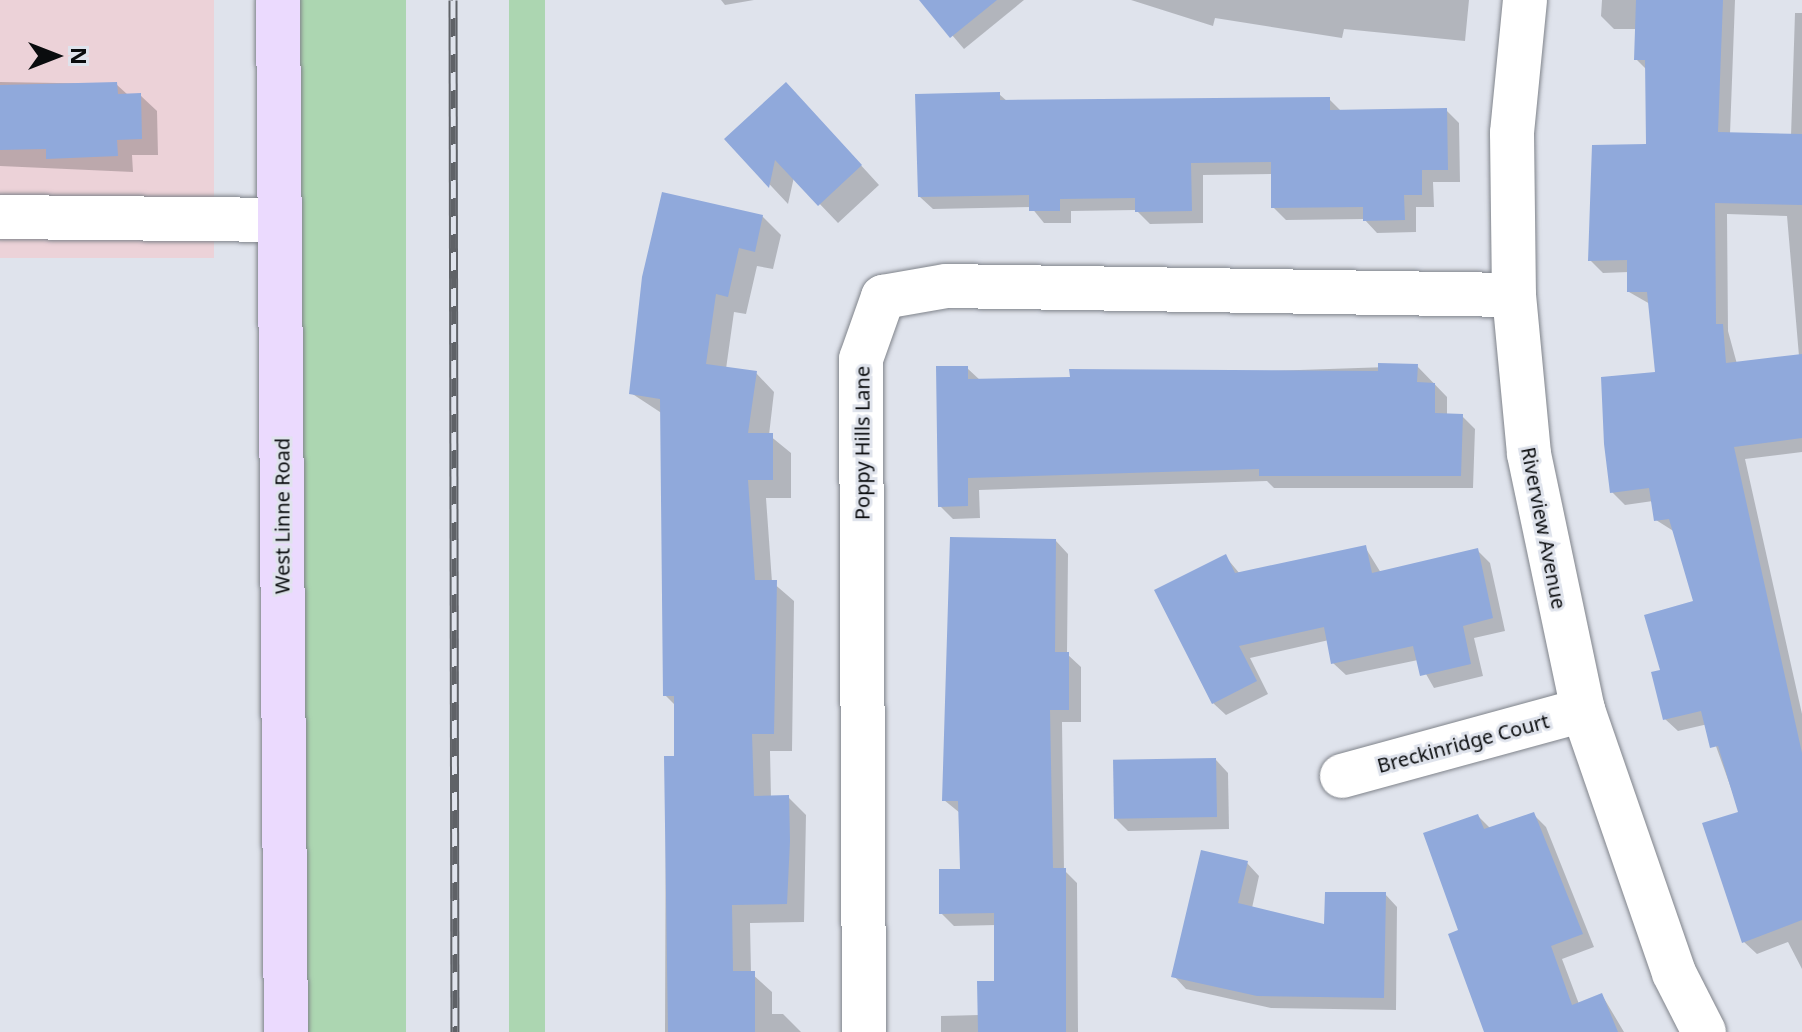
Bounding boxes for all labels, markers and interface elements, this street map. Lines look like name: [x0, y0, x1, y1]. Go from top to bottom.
north arrow: [16, 16, 96, 96]
text: N: [65, 47, 95, 65]
street label: Poppy Hills Lane: [850, 366, 874, 520]
street label: West Linne Road: [270, 438, 294, 594]
street label: Riverview Avenue: [1517, 445, 1571, 611]
street label: Breckinridge Court: [1374, 709, 1552, 777]

